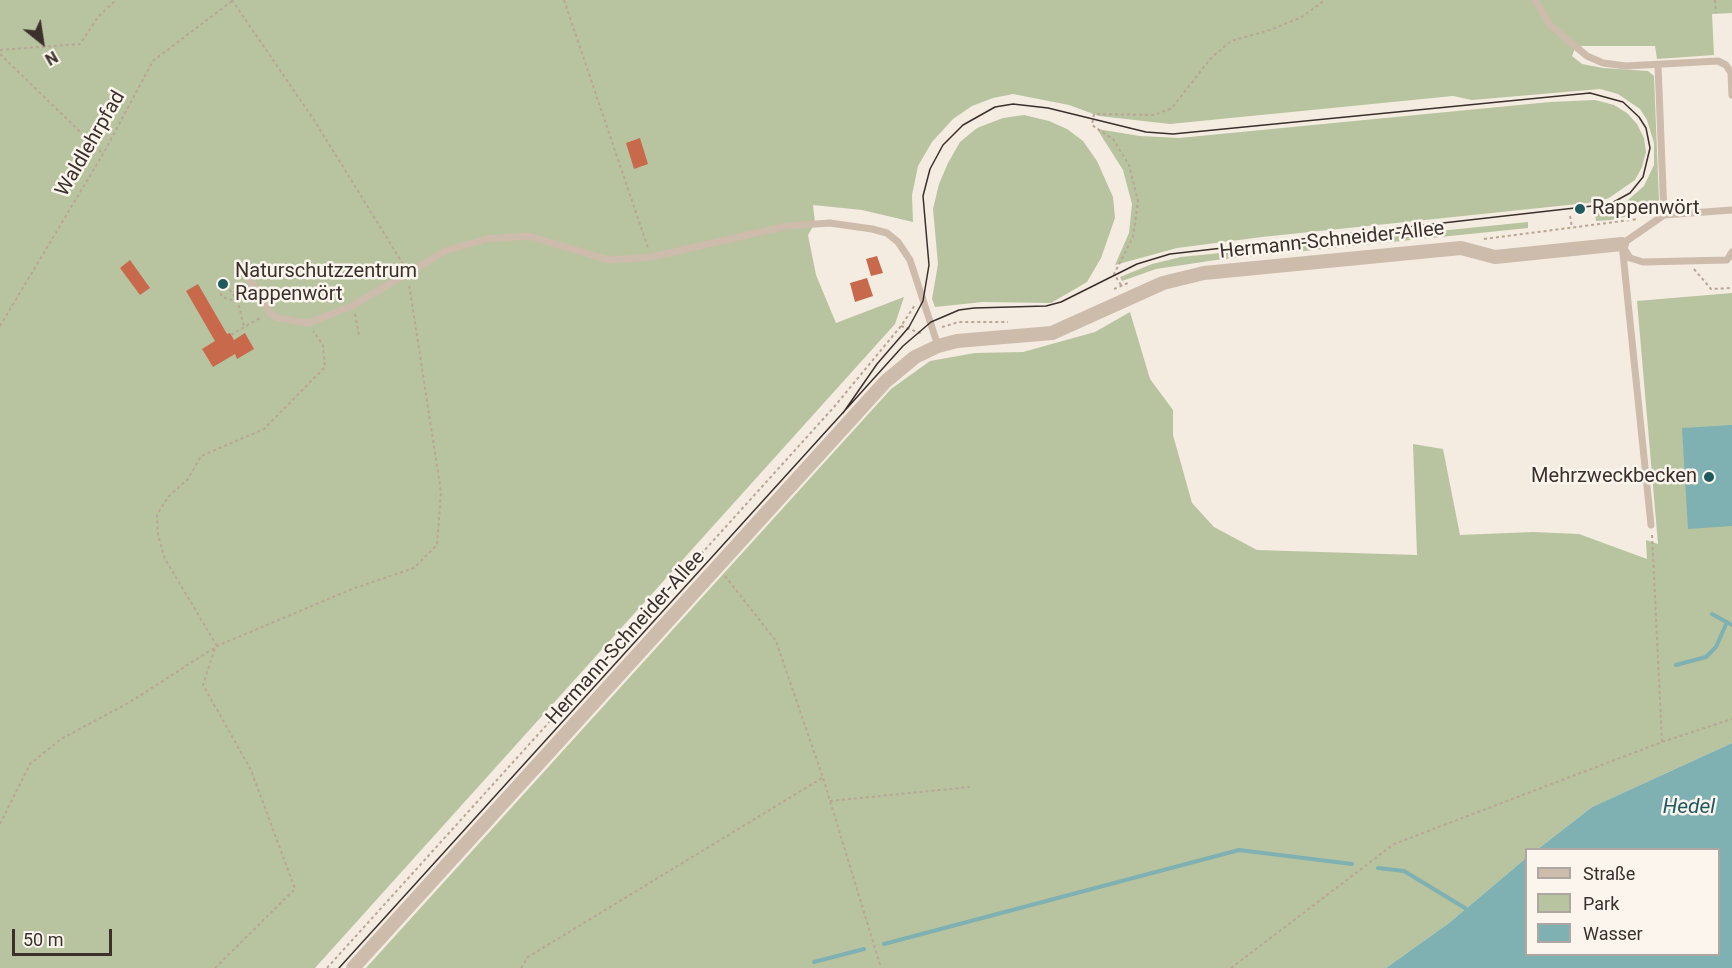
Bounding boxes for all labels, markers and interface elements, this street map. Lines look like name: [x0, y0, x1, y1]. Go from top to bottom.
north arrow: [12, 12, 72, 72]
text: N: [42, 47, 61, 69]
street label: Waldlehrpfad: [51, 87, 131, 201]
place label: Rappenwört: [1592, 197, 1700, 221]
marker: Rappenwört: [1573, 202, 1587, 216]
street label: Hermann-Schneider-Allee: [1218, 217, 1446, 265]
place label: Naturschutzzentrum Rappenwört: [235, 260, 417, 307]
marker: Naturschutzzentrum Rappenwört: [216, 277, 230, 291]
place label: Mehrzweckbecken: [1531, 465, 1697, 489]
marker: Mehrzweckbecken: [1702, 470, 1716, 484]
street label: Hermann-Schneider-Allee: [542, 546, 710, 730]
water label: Hedel: [1663, 795, 1715, 821]
legend: [1525, 848, 1720, 956]
text: Straße: [1583, 863, 1635, 884]
text: Park: [1583, 893, 1619, 914]
scale bar: [15, 917, 116, 955]
text: Wasser: [1583, 923, 1643, 944]
text: 50 m: [23, 929, 63, 950]

